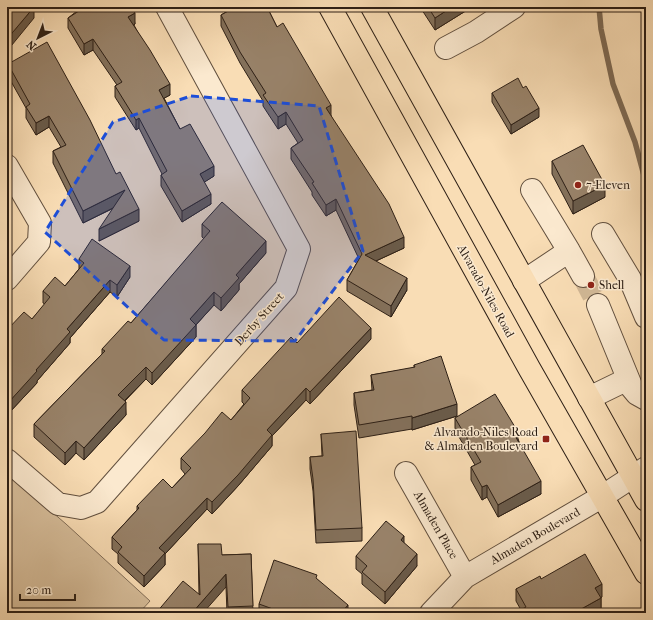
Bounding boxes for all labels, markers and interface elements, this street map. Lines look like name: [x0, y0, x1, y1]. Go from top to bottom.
north arrow: [18, 18, 58, 58]
text: N: [24, 37, 39, 53]
place label: 7-Eleven: [586, 178, 630, 192]
marker: 7-Eleven: [573, 180, 583, 190]
street label: Alvarado-Niles Road: [454, 241, 518, 340]
place label: Shell: [599, 278, 625, 292]
marker: Shell: [586, 280, 596, 290]
street label: Derby Street: [231, 289, 287, 348]
place label: Alvarado-Niles Road & Almaden Boulevard: [424, 425, 538, 453]
marker: Alvarado-Niles Road & Almaden Boulevard: [541, 434, 551, 444]
street label: Almaden Place: [410, 488, 461, 561]
street label: Almaden Boulevard: [487, 504, 583, 568]
scale bar: [20, 576, 75, 602]
text: 20 m: [26, 583, 51, 597]

